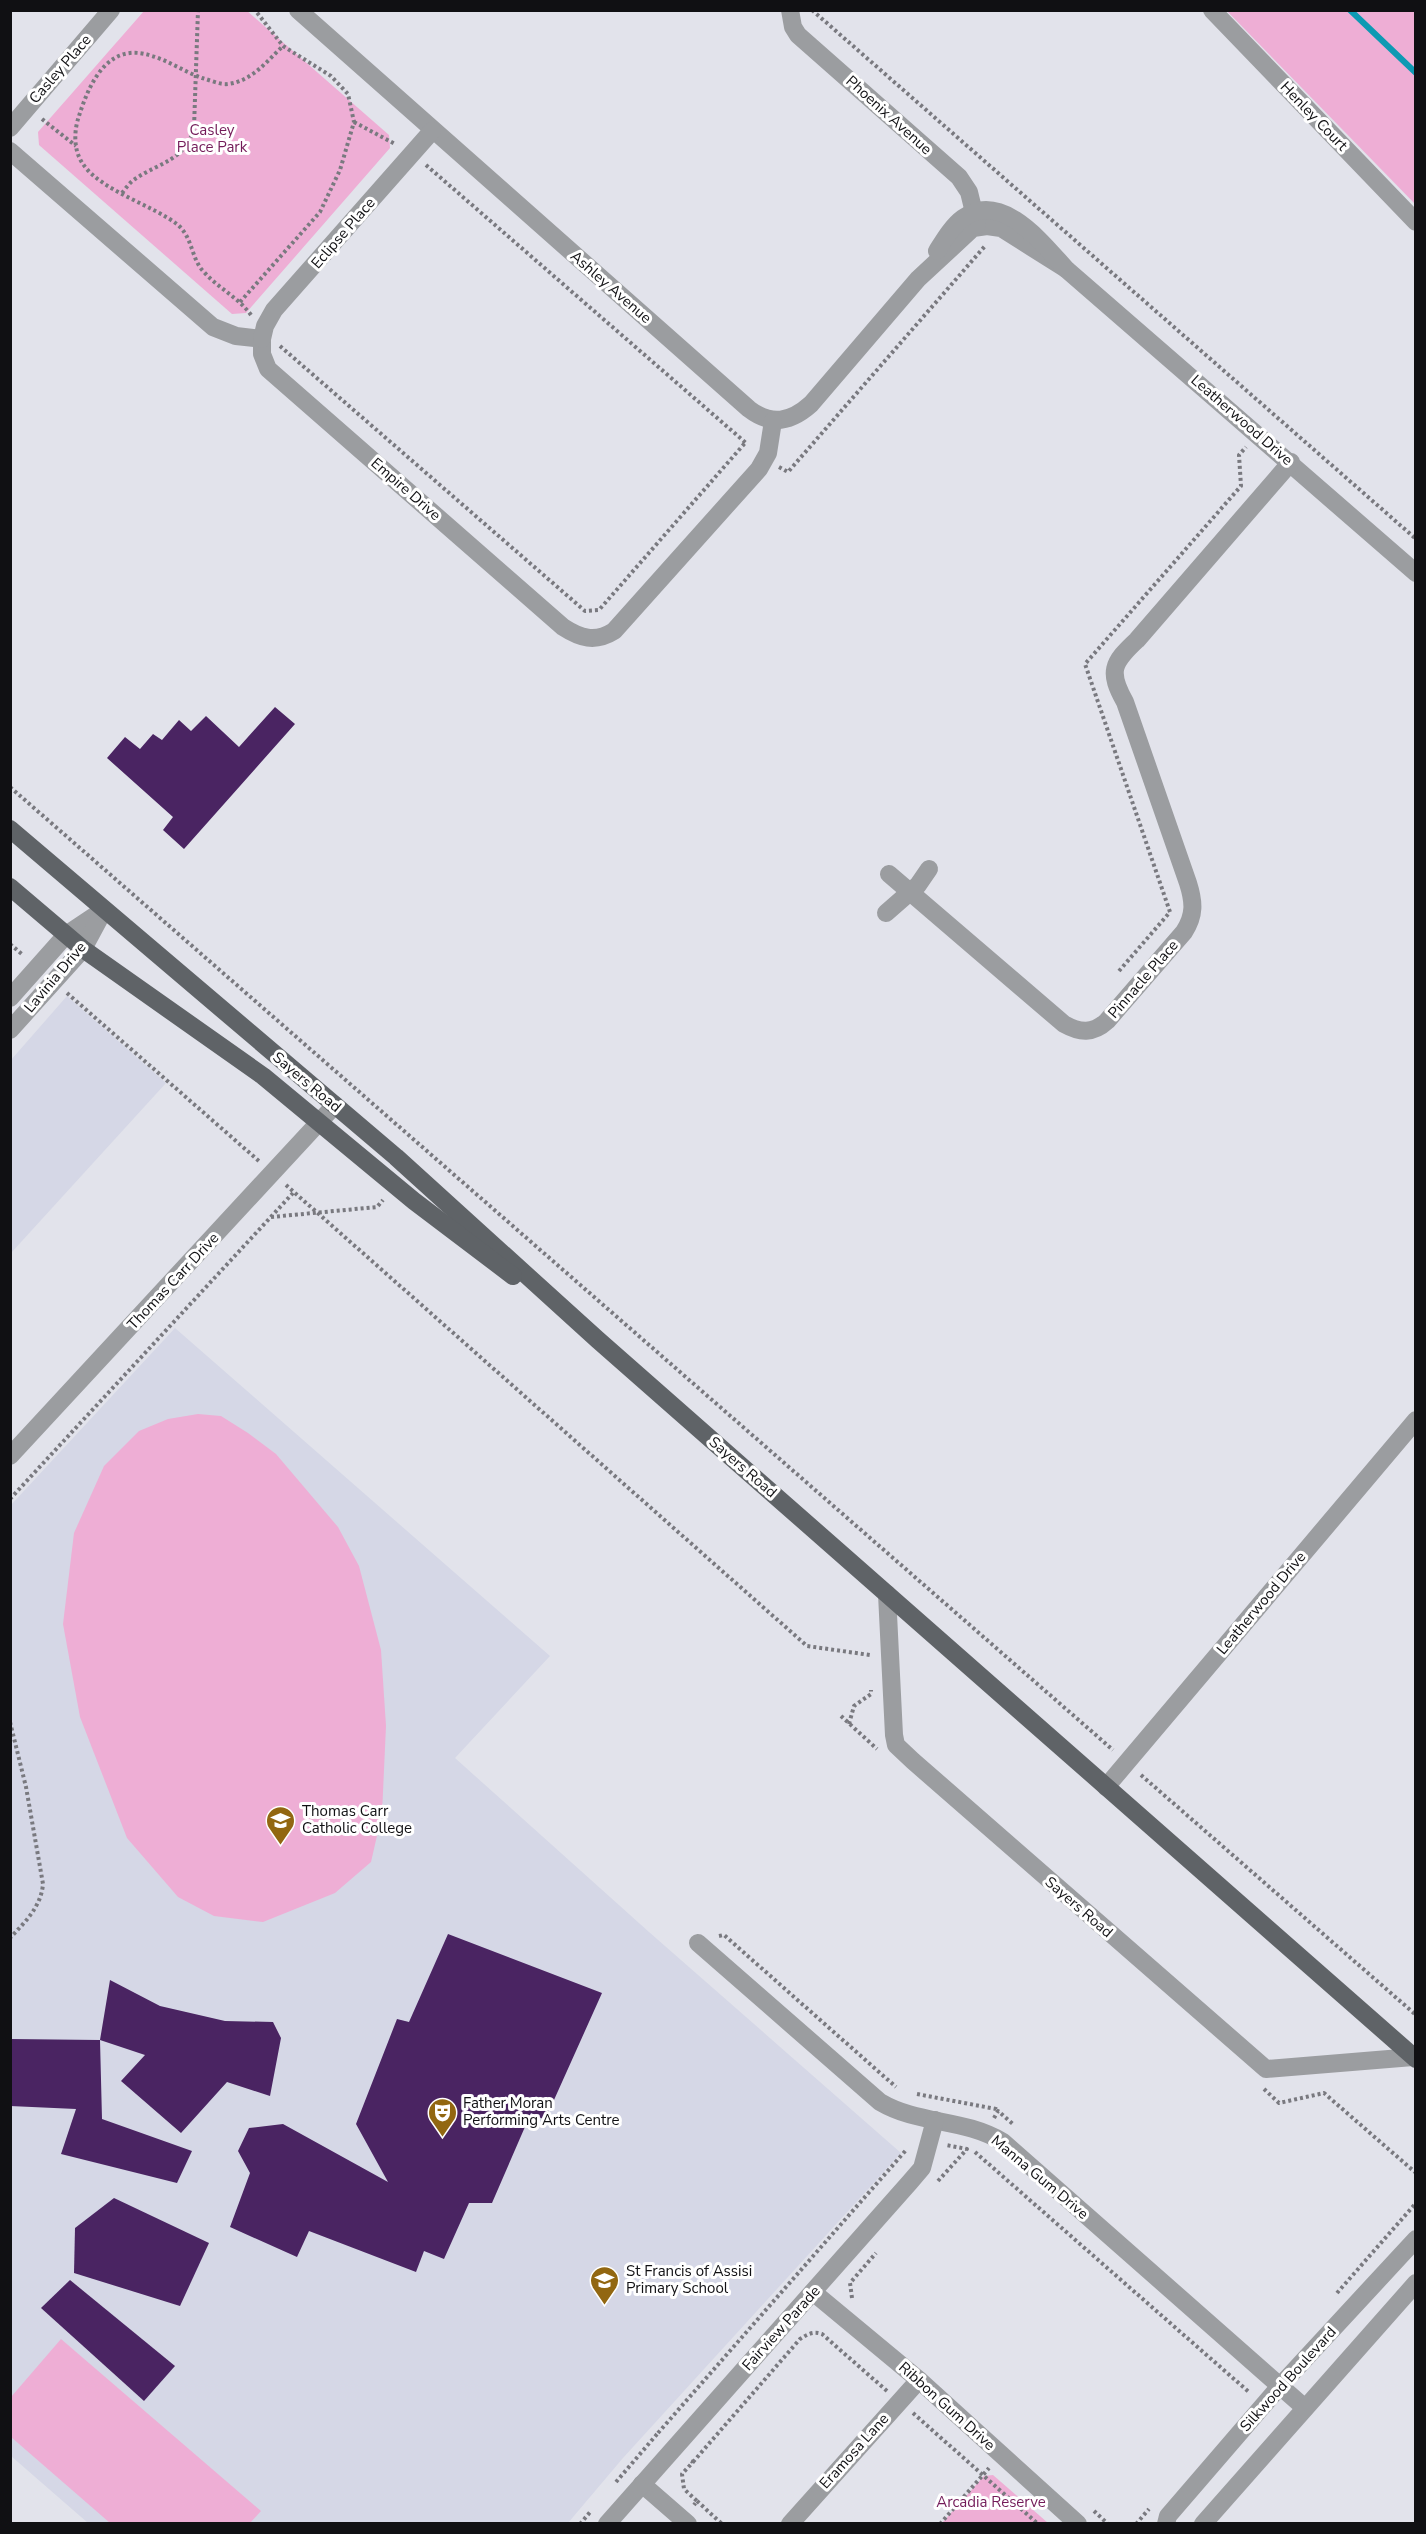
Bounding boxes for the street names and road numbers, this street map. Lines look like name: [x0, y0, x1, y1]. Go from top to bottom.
street label: Casley Place: [24, 30, 96, 108]
street label: Phoenix Avenue: [842, 71, 936, 159]
street label: Henley Court: [1276, 77, 1353, 156]
street label: Eclipse Place: [307, 193, 379, 273]
street label: Ashley Avenue: [566, 246, 656, 328]
street label: Leatherwood Drive: [1187, 370, 1297, 470]
street label: Empire Drive: [367, 453, 445, 525]
street label: Pinnacle Place: [1103, 936, 1183, 1022]
street label: Lavinia Drive: [20, 937, 91, 1017]
street label: Sayers Road: [268, 1047, 346, 1117]
street label: Thomas Carr Drive: [123, 1228, 223, 1334]
street label: Sayers Road: [705, 1432, 781, 1502]
street label: Leatherwood Drive: [1212, 1547, 1310, 1659]
street label: Sayers Road: [1041, 1872, 1117, 1942]
street label: Manna Gum Drive: [987, 2130, 1093, 2224]
street label: Fairview Parade: [738, 2281, 825, 2375]
street label: Silkwood Boulevard: [1235, 2322, 1341, 2436]
street label: Ribbon Gum Drive: [894, 2357, 1000, 2455]
street label: Eramosa Lane: [815, 2409, 893, 2493]

